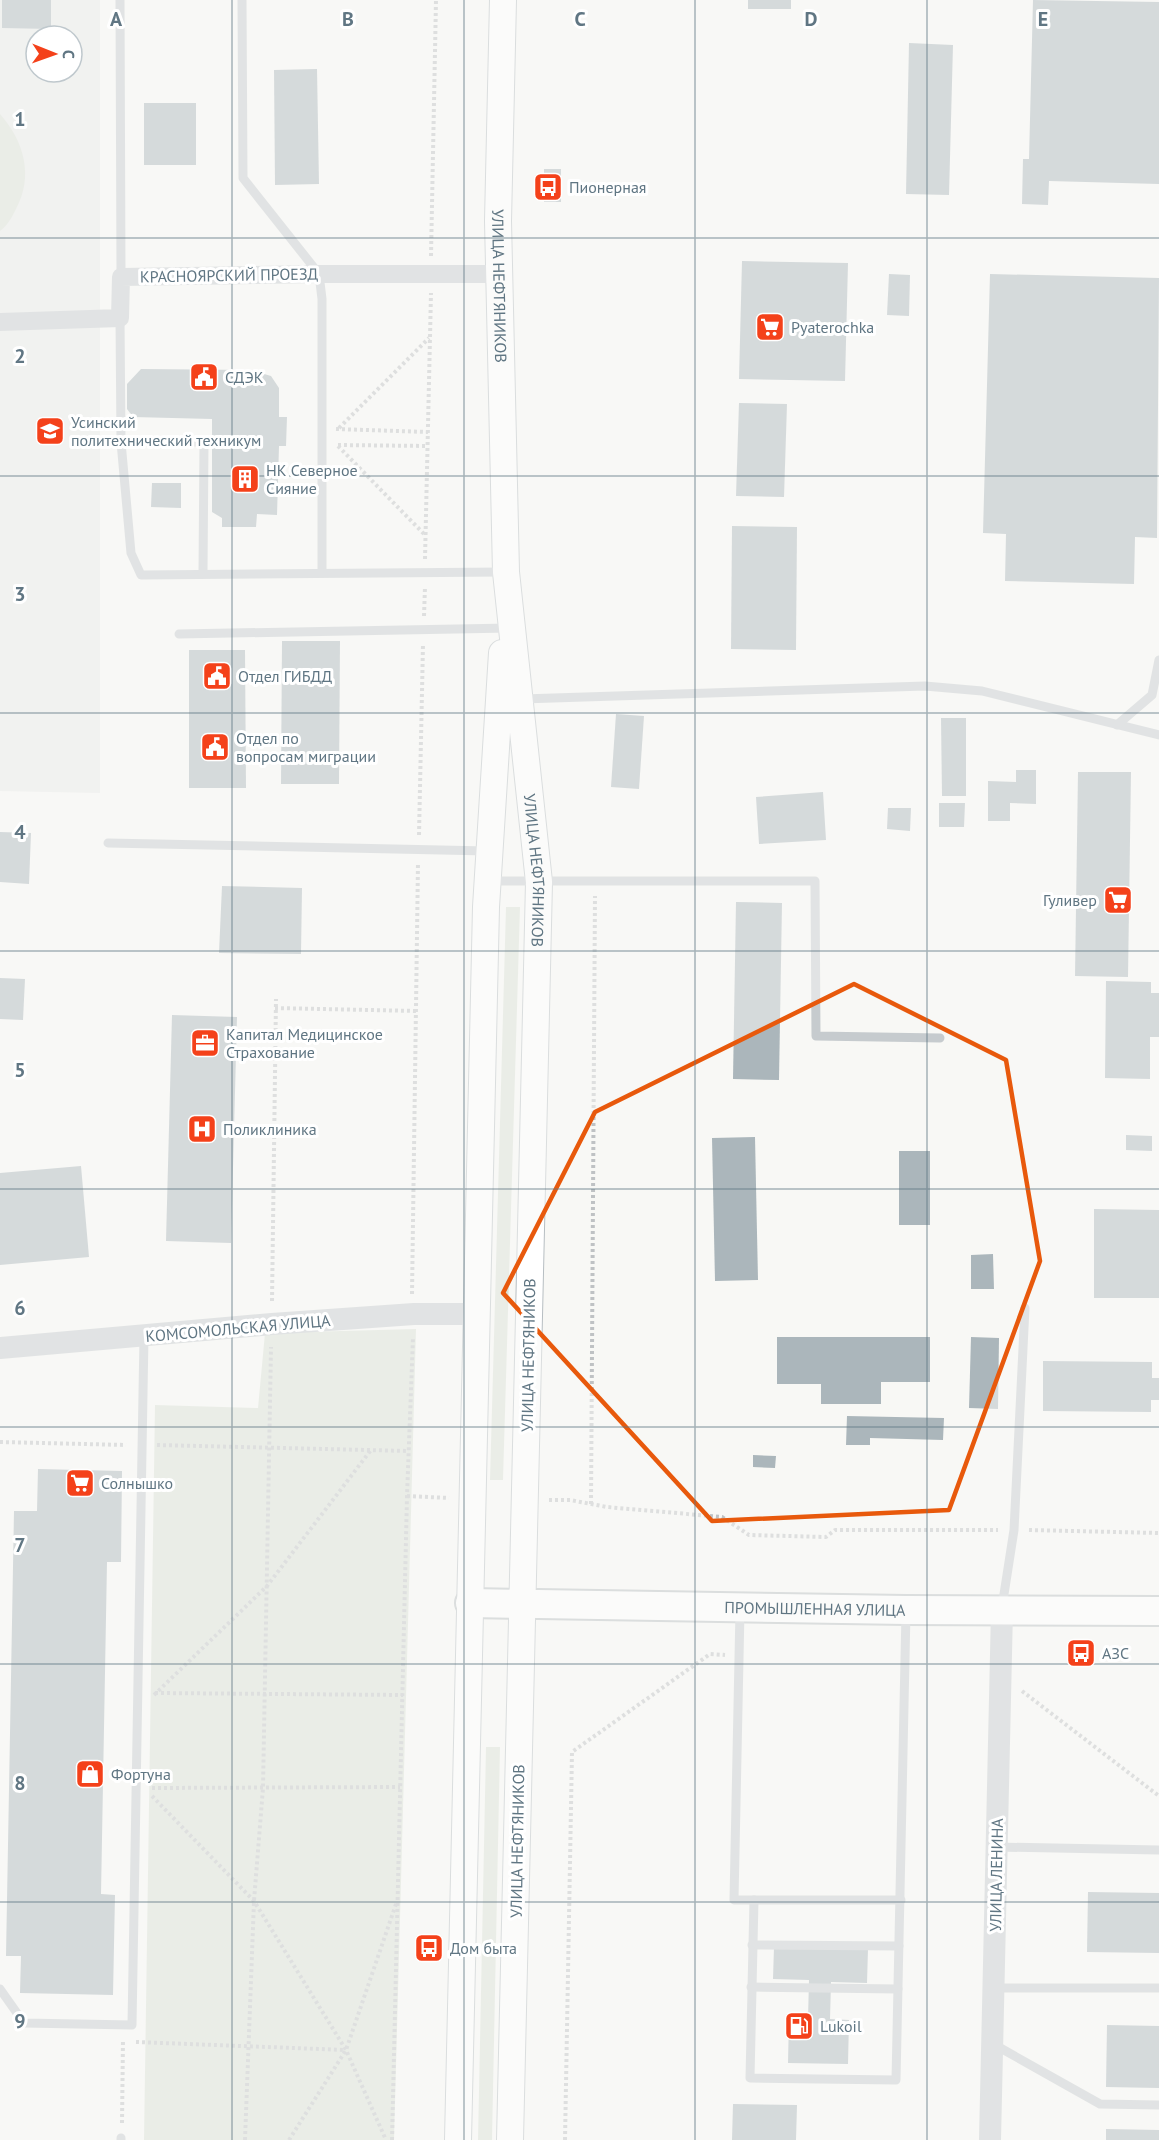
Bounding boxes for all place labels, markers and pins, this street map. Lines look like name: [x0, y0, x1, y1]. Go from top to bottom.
bus stop icon: Пионерная: [532, 171, 564, 203]
place label: Пионерная: [569, 177, 646, 197]
supermarket icon: Pyaterochka: [754, 311, 786, 343]
place label: Pyaterochka: [791, 317, 874, 337]
public building icon: СДЭК: [188, 361, 220, 393]
place label: СДЭК: [225, 367, 264, 387]
place label: Усинский политехнический техникум: [71, 412, 261, 450]
school or university icon: Усинский политехнический техникум: [34, 415, 66, 447]
place label: НК Северное Сияние: [266, 460, 358, 498]
building icon: НК Северное Сияние: [229, 463, 261, 495]
public building icon: Отдел ГИБДД: [201, 660, 233, 692]
place label: Отдел ГИБДД: [238, 666, 333, 686]
place label: Отдел по вопросам миграции: [236, 728, 376, 766]
public building icon: Отдел по вопросам миграции: [199, 731, 231, 763]
supermarket icon: Гуливер: [1102, 884, 1134, 916]
place label: Гуливер: [1043, 890, 1097, 910]
place label: Капитал Медицинское Страхование: [226, 1024, 383, 1062]
office icon: Капитал Медицинское Страхование: [189, 1027, 221, 1059]
hospital icon: Поликлиника: [186, 1113, 218, 1145]
place label: Поликлиника: [223, 1119, 317, 1139]
supermarket icon: Солнышко: [64, 1467, 96, 1499]
place label: Солнышко: [101, 1473, 173, 1493]
bus stop icon: АЗС: [1065, 1637, 1097, 1669]
place label: АЗС: [1102, 1643, 1129, 1663]
shop icon: Фортуна: [74, 1758, 106, 1790]
place label: Фортуна: [111, 1764, 171, 1784]
bus stop icon: Дом быта: [413, 1932, 445, 1964]
place label: Дом быта: [450, 1938, 517, 1958]
fuel station icon: Lukoil: [783, 2010, 815, 2042]
place label: Lukoil: [820, 2016, 862, 2036]

